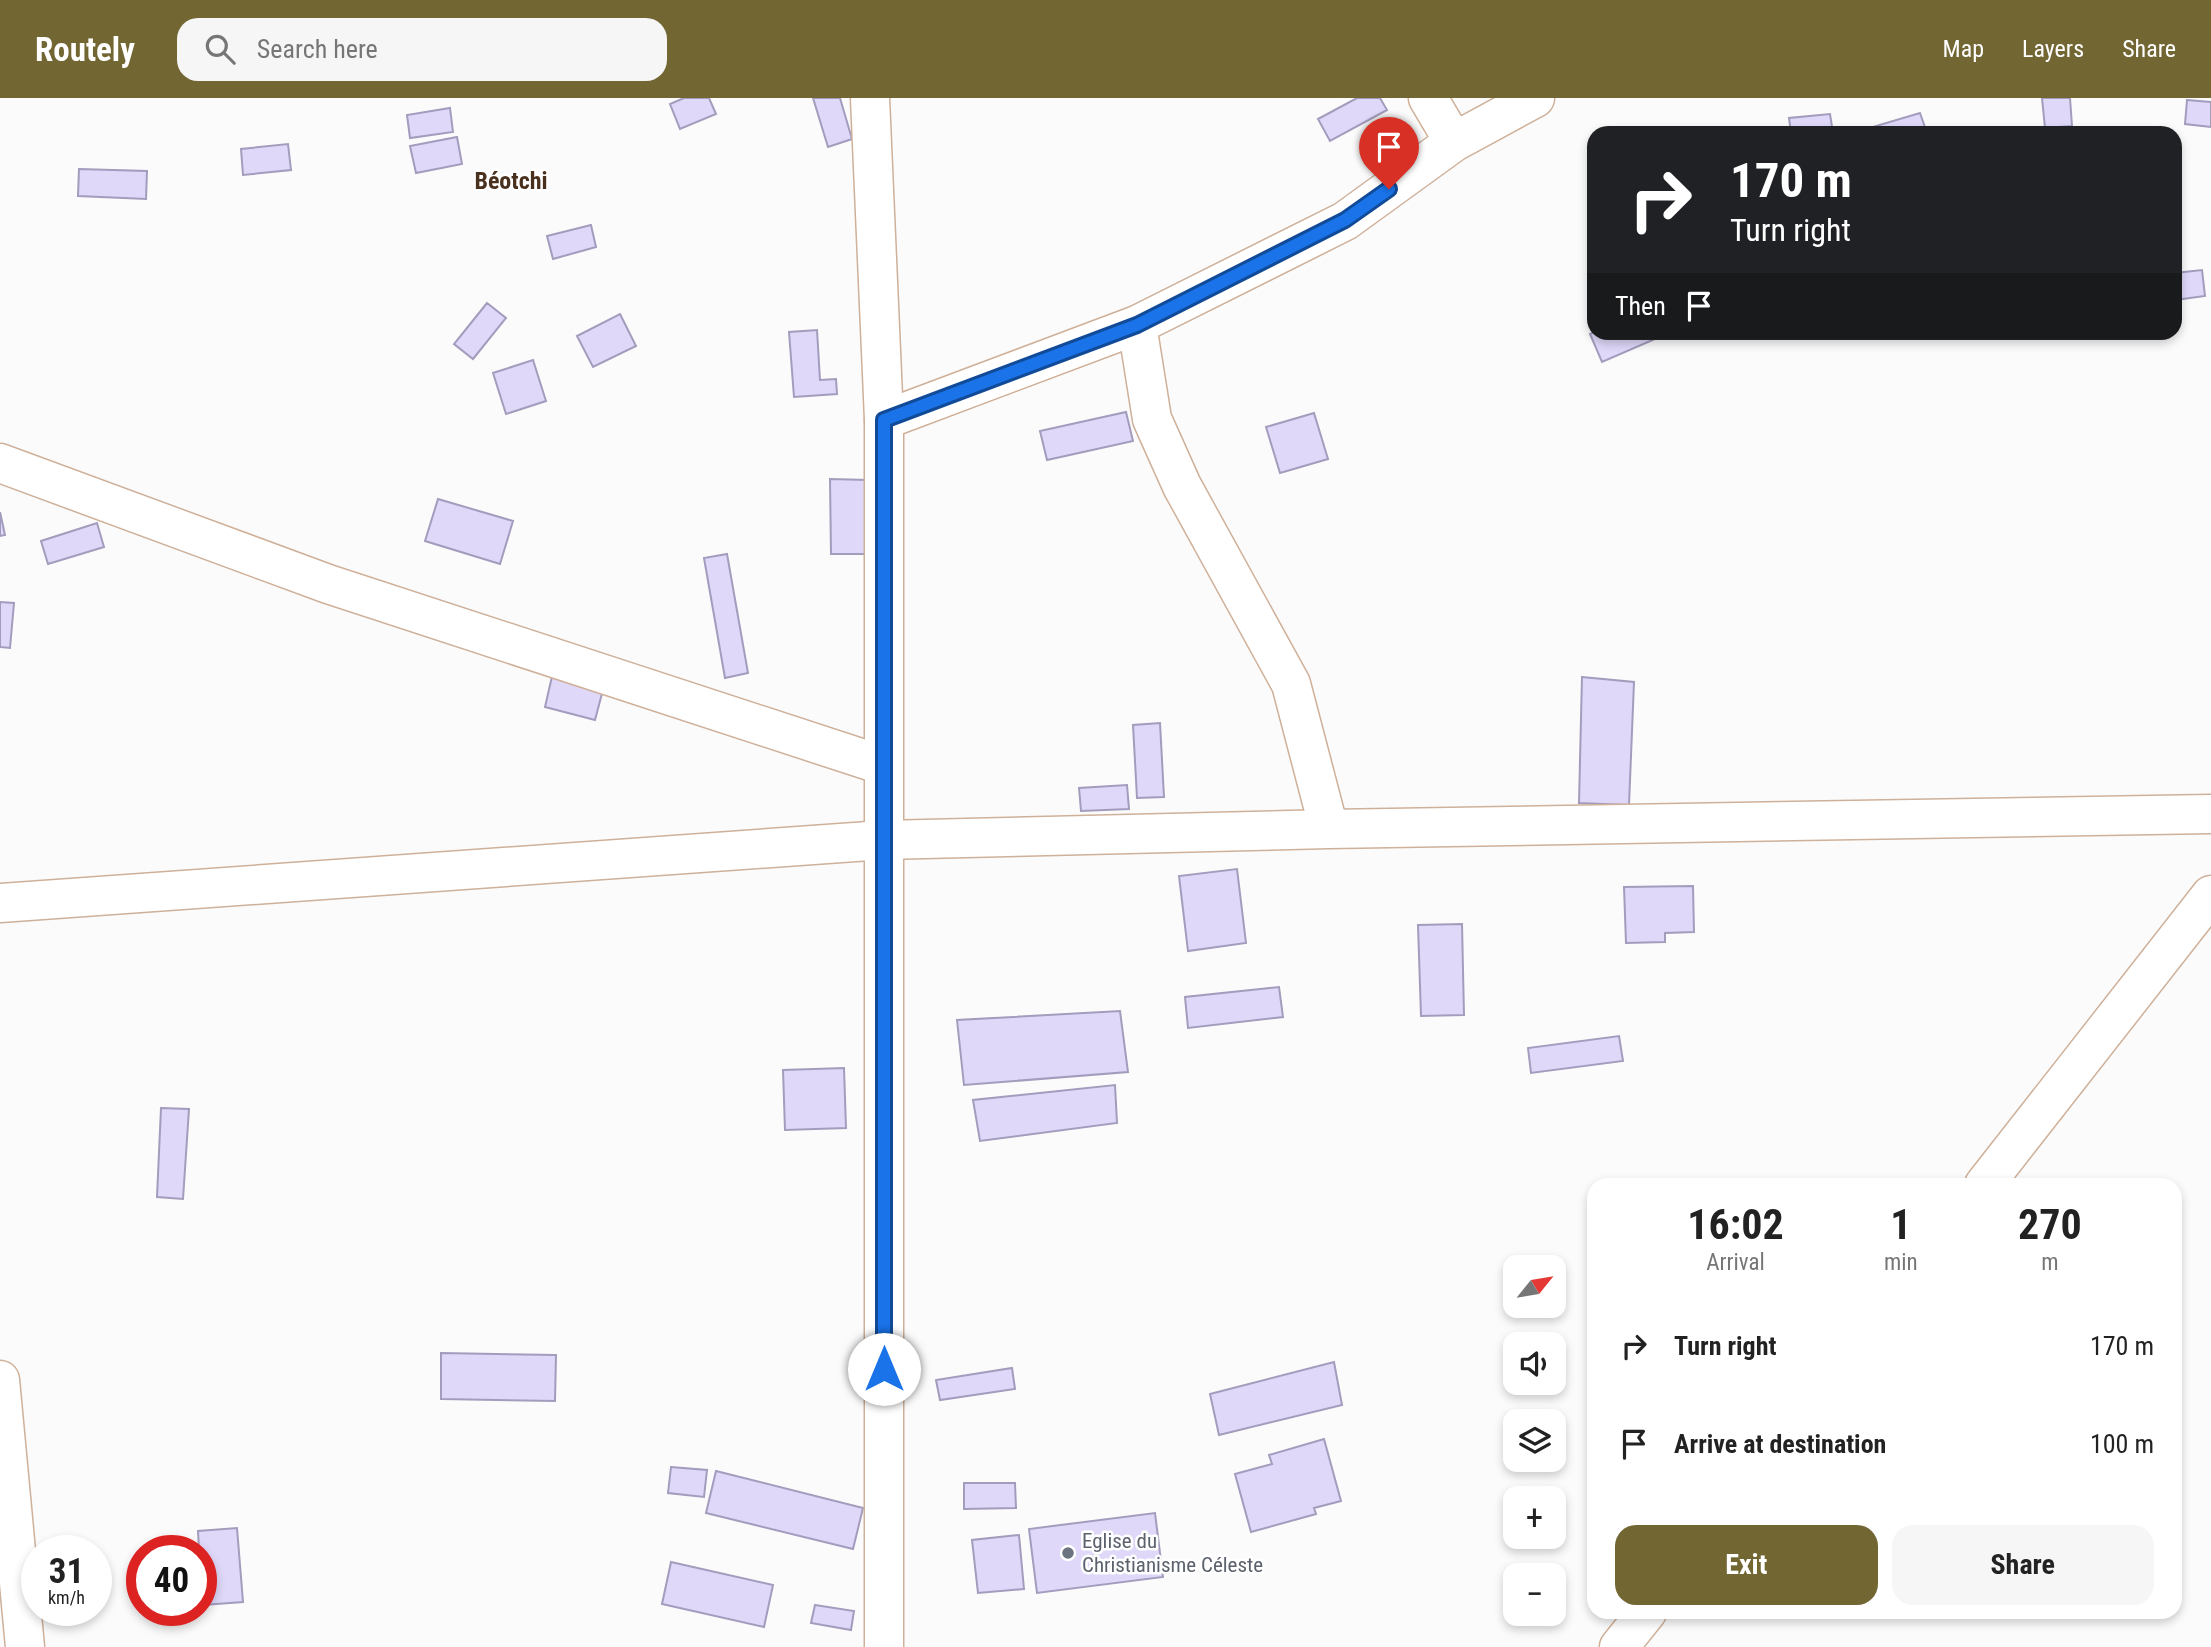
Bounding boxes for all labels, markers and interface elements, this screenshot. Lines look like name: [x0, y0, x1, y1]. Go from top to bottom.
search box: [177, 18, 667, 81]
text: Routely: [35, 30, 135, 69]
icon: search: [201, 30, 239, 68]
text: Search here: [257, 34, 378, 64]
text: Map: [1943, 35, 1984, 63]
text: Layers: [2022, 35, 2084, 63]
text: Share: [2122, 35, 2176, 63]
pin: [1359, 117, 1419, 189]
icon: arrive: [1370, 128, 1408, 166]
text: 170 m: [1730, 152, 1852, 209]
icon: right: [1615, 154, 1706, 245]
district label: Béotchi: [474, 167, 548, 195]
text: Turn right: [1730, 211, 1851, 249]
icon: arrive: [1680, 287, 1718, 325]
text: Then: [1615, 291, 1666, 321]
text: 16:02: [1687, 1200, 1784, 1249]
text: 1: [1890, 1200, 1911, 1249]
text: 270: [2018, 1200, 2082, 1249]
text: Arrival: [1706, 1249, 1765, 1276]
text: min: [1884, 1249, 1918, 1276]
text: m: [2041, 1249, 2058, 1276]
north arrow: [1503, 1255, 1566, 1318]
map controls: [1503, 1255, 1566, 1626]
icon: right: [1615, 1327, 1653, 1365]
text: Turn right: [1674, 1331, 1776, 1361]
text: 170 m: [2090, 1331, 2154, 1361]
position arrow: [847, 1332, 921, 1406]
button: sound: [1503, 1332, 1566, 1395]
button: layers: [1503, 1409, 1566, 1472]
icon: arrive: [1615, 1425, 1653, 1463]
text: Arrive at destination: [1674, 1429, 1886, 1459]
text: 100 m: [2090, 1429, 2154, 1459]
button: +: [1503, 1486, 1566, 1549]
button: Exit: [1615, 1525, 1878, 1605]
button: Share: [1892, 1525, 2154, 1605]
place label: Eglise du Christianisme Céleste: [1082, 1529, 1263, 1577]
speed limit sign: 40: [126, 1535, 217, 1626]
marker: Eglise du Christianisme Céleste: [1060, 1545, 1076, 1561]
text: 31: [49, 1551, 84, 1592]
button: −: [1503, 1563, 1566, 1626]
text: km/h: [48, 1587, 85, 1608]

